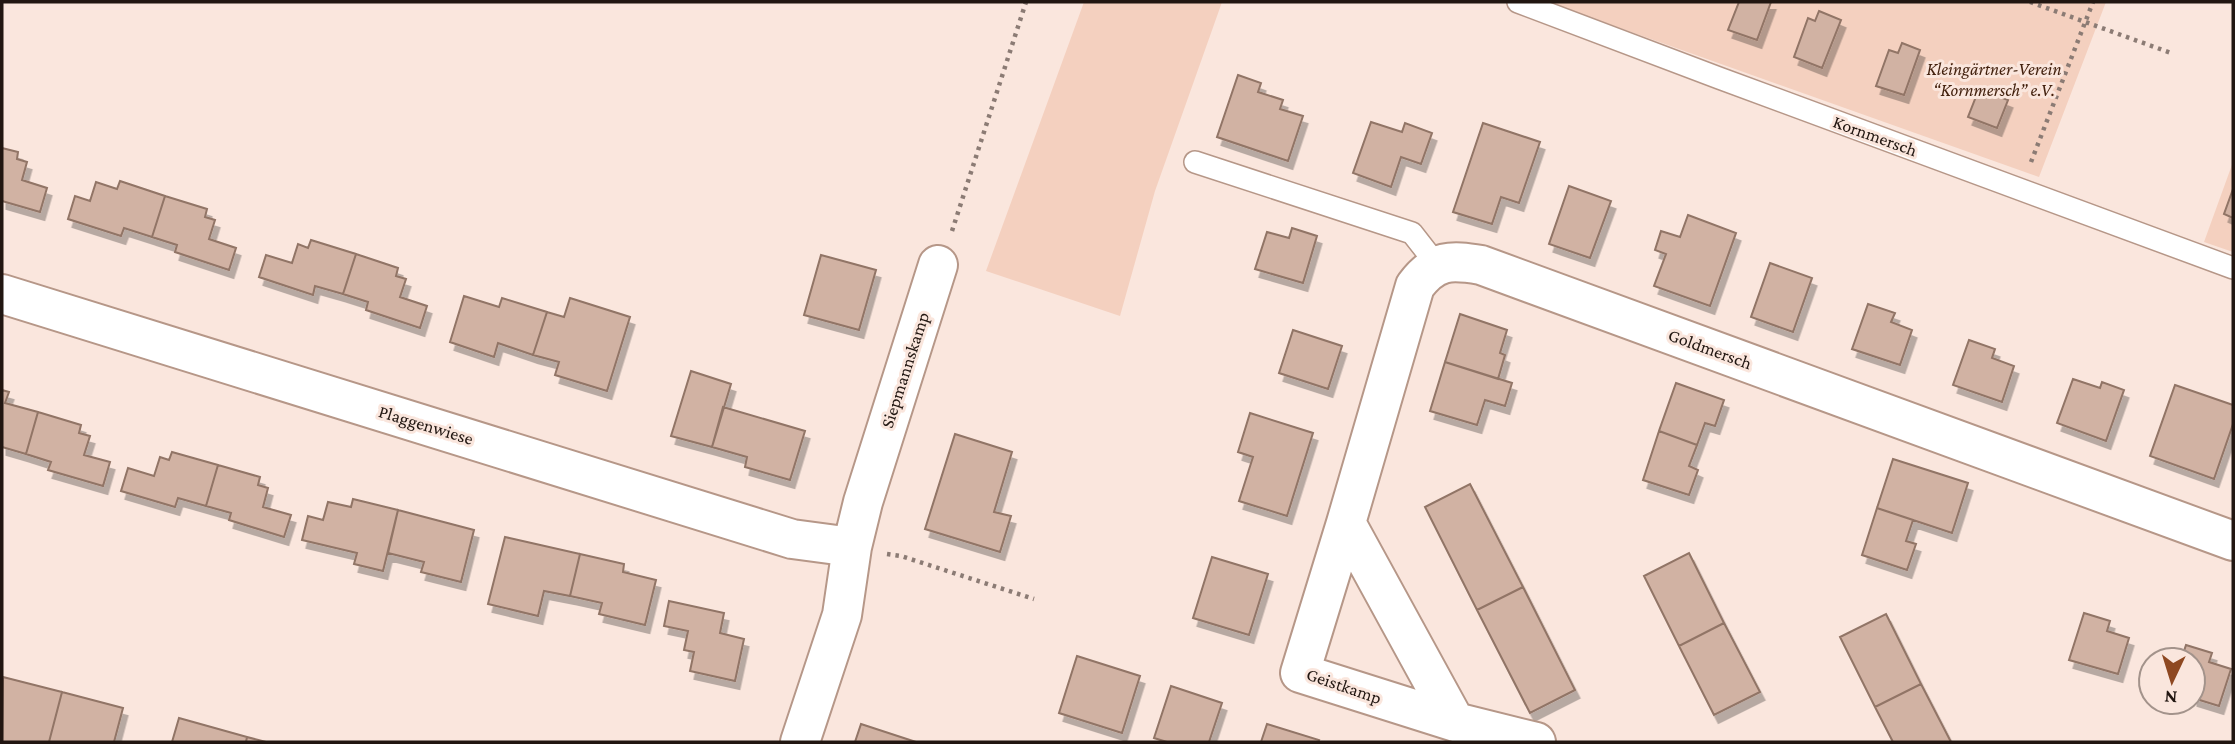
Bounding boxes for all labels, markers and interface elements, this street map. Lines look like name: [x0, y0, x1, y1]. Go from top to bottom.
park label: Kleingärtner-Verein “Kornmersch” e.V.: [1926, 59, 2062, 100]
street label: Kornmersch: [1830, 112, 1920, 161]
street label: Siepmannskamp: [877, 310, 933, 430]
street label: Goldmersch: [1666, 325, 1755, 373]
street label: Plaggenwiese: [376, 401, 476, 449]
north arrow: [2137, 646, 2207, 716]
street label: Geistkamp: [1304, 664, 1384, 708]
text: N: [2164, 687, 2178, 708]

